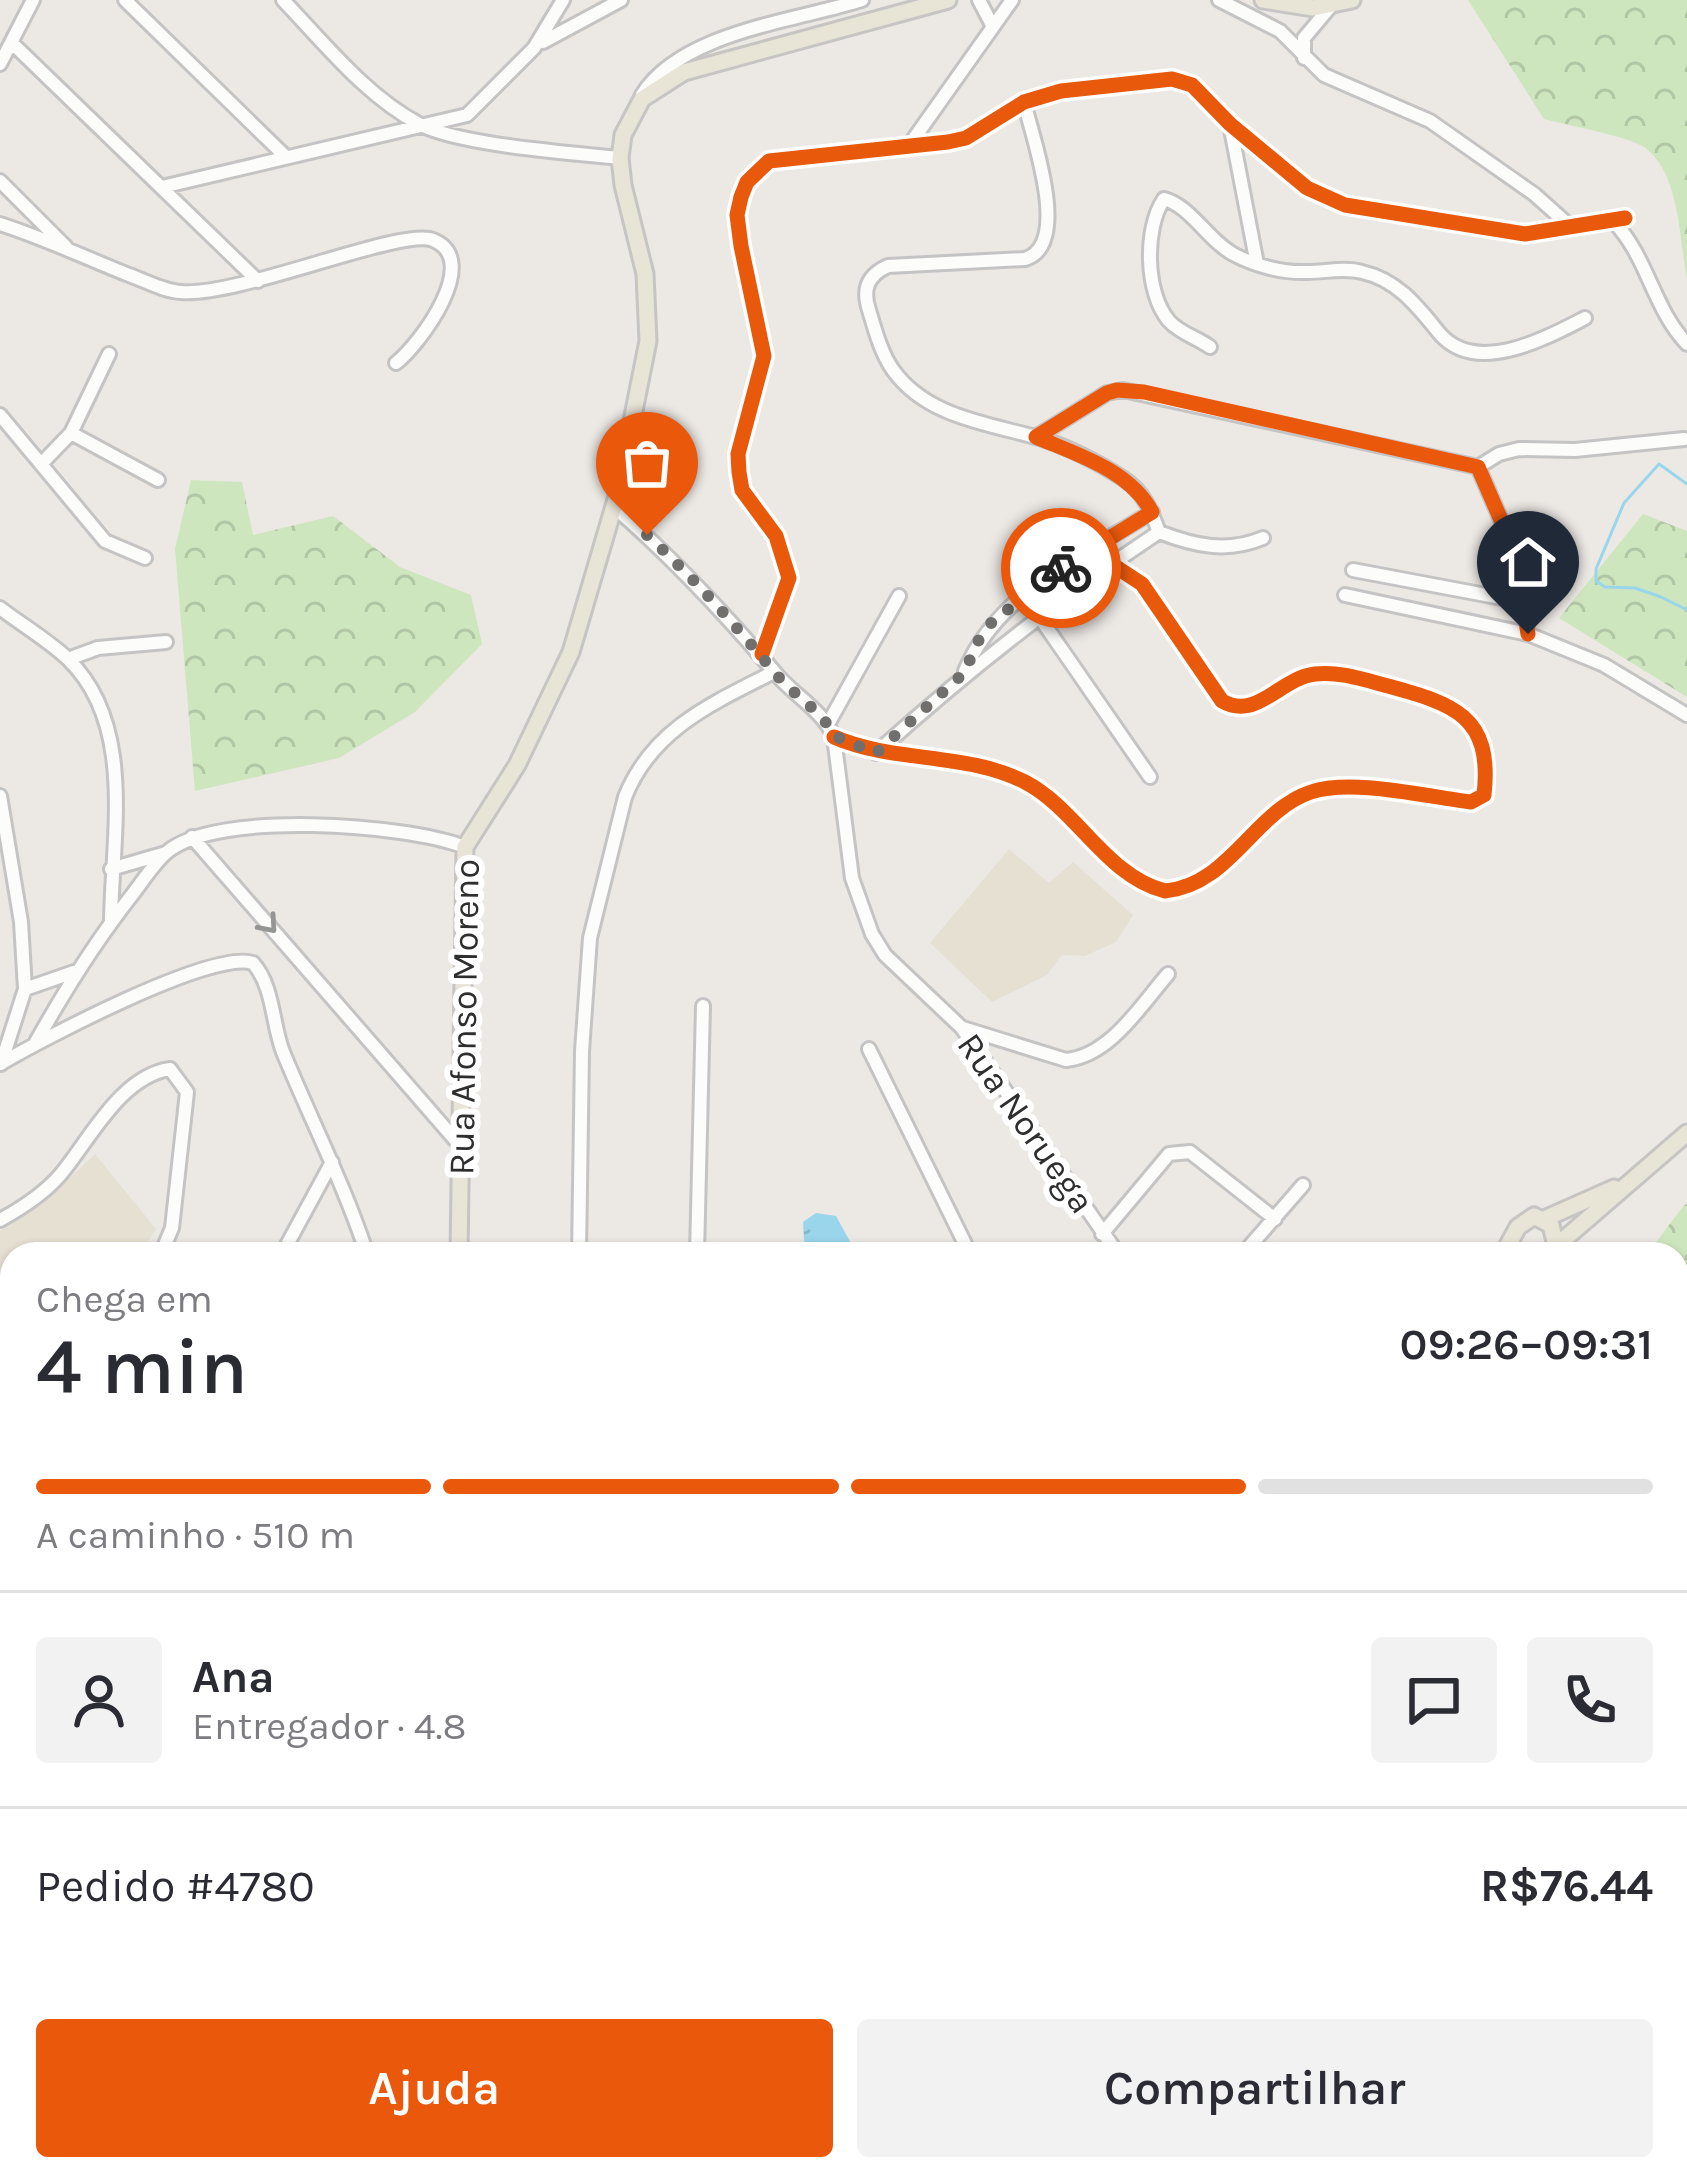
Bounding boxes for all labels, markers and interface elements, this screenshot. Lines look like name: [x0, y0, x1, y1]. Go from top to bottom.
pin: [596, 412, 698, 535]
icon: bag: [614, 430, 680, 496]
courier: [1001, 508, 1121, 628]
pin: [1477, 511, 1579, 634]
icon: home: [1495, 529, 1561, 595]
icon: bike: [1028, 535, 1094, 601]
street label: Rua Afonso Moreno: [440, 858, 488, 1176]
one-way arrow: [255, 911, 276, 933]
street label: Rua Noruega: [949, 1025, 1103, 1221]
text: Chega em: [36, 1276, 213, 1322]
text: 09:26–09:31: [1399, 1318, 1653, 1370]
text: 4 min: [36, 1321, 248, 1413]
text: A caminho · 510 m: [36, 1512, 355, 1558]
button: person: [36, 1637, 162, 1763]
button: chat: [1371, 1637, 1497, 1763]
button: phone: [1527, 1637, 1653, 1763]
text: Ana: [192, 1651, 275, 1703]
text: Entregador · 4.8: [192, 1703, 466, 1749]
text: Pedido #4780: [36, 1860, 315, 1912]
text: R$76.44: [1480, 1860, 1653, 1912]
button: Ajuda: [36, 2019, 833, 2157]
button: Compartilhar: [857, 2019, 1653, 2157]

